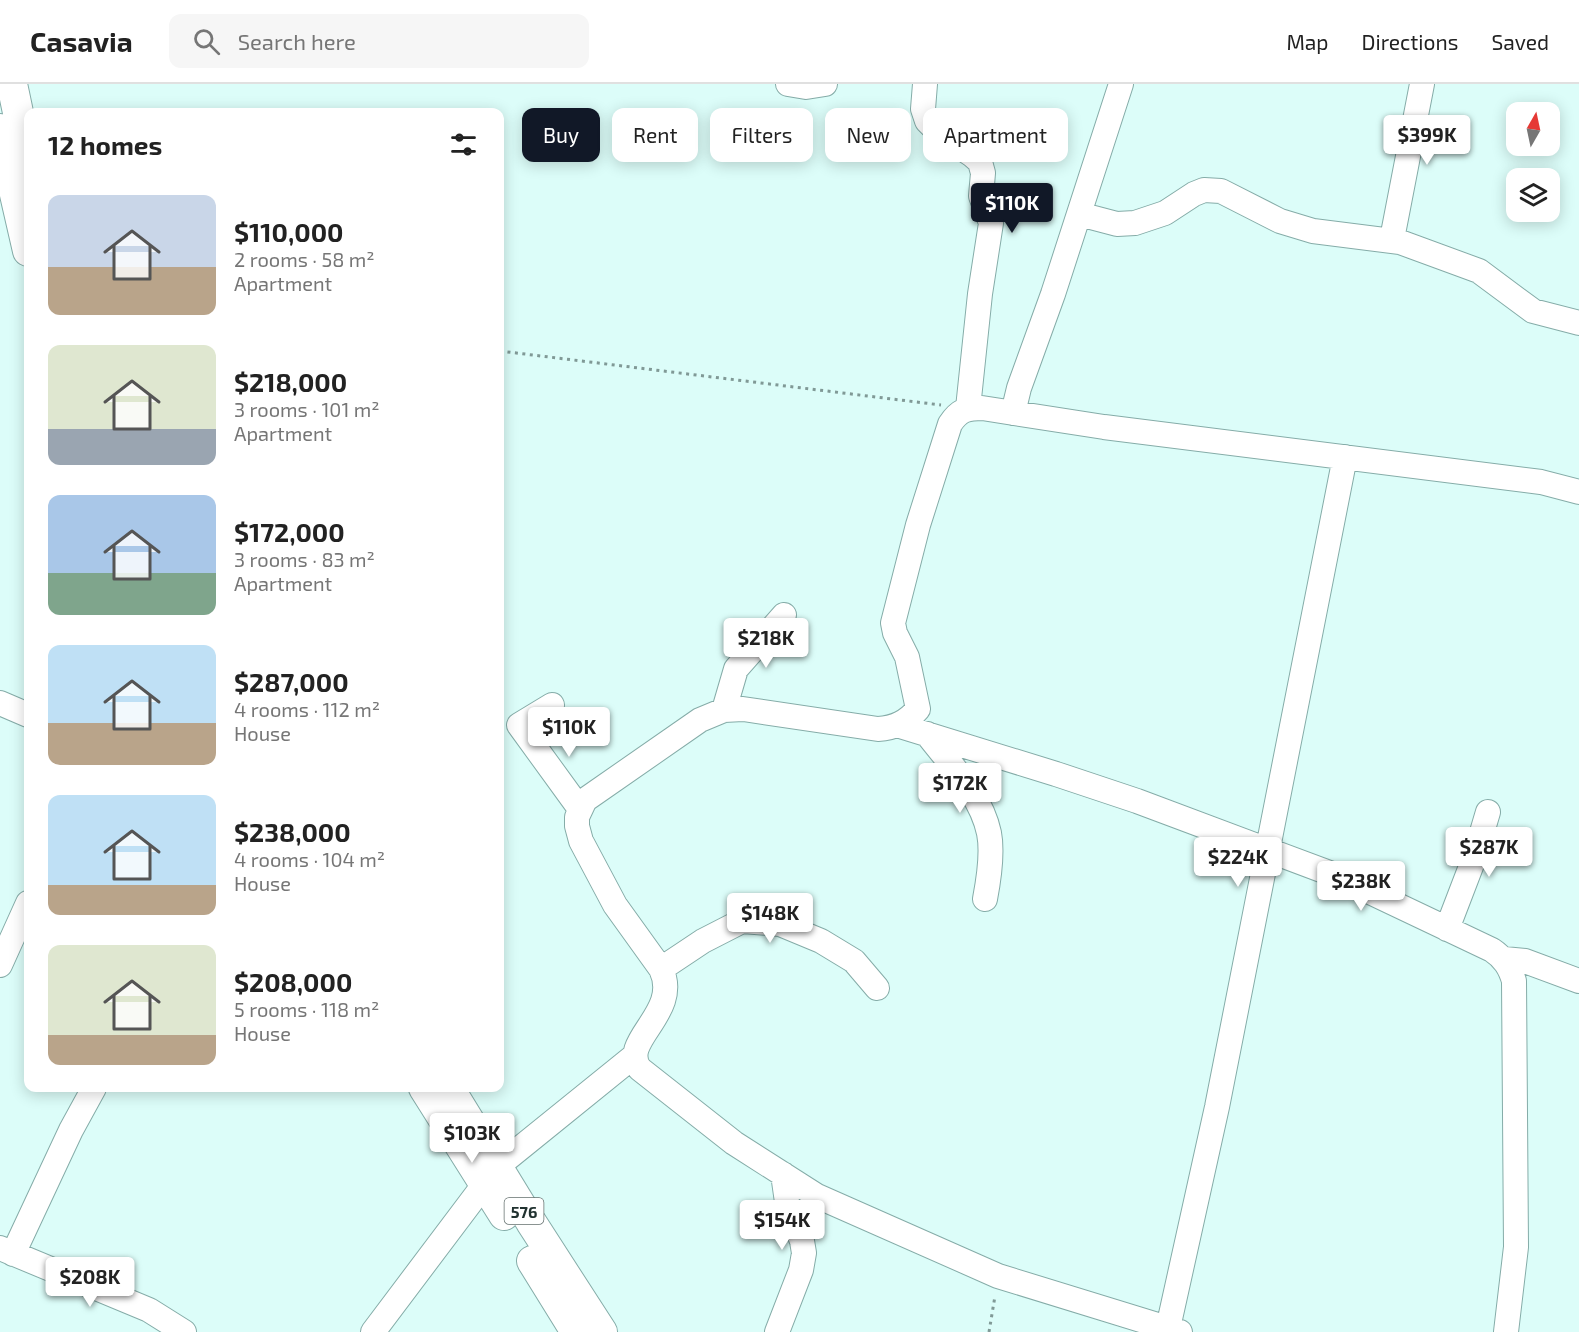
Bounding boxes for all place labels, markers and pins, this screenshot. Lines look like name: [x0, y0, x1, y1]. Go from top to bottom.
pin: $399K: [1385, 115, 1469, 166]
pin: $110K: [970, 183, 1054, 234]
pin: $218K: [724, 618, 808, 669]
pin: $110K: [527, 707, 611, 758]
pin: $172K: [918, 763, 1002, 814]
pin: $287K: [1447, 827, 1531, 878]
pin: $224K: [1196, 837, 1280, 888]
pin: $238K: [1319, 861, 1403, 912]
pin: $148K: [728, 893, 812, 944]
pin: $103K: [430, 1113, 514, 1164]
pin: $154K: [740, 1200, 824, 1251]
pin: $208K: [48, 1257, 132, 1308]

